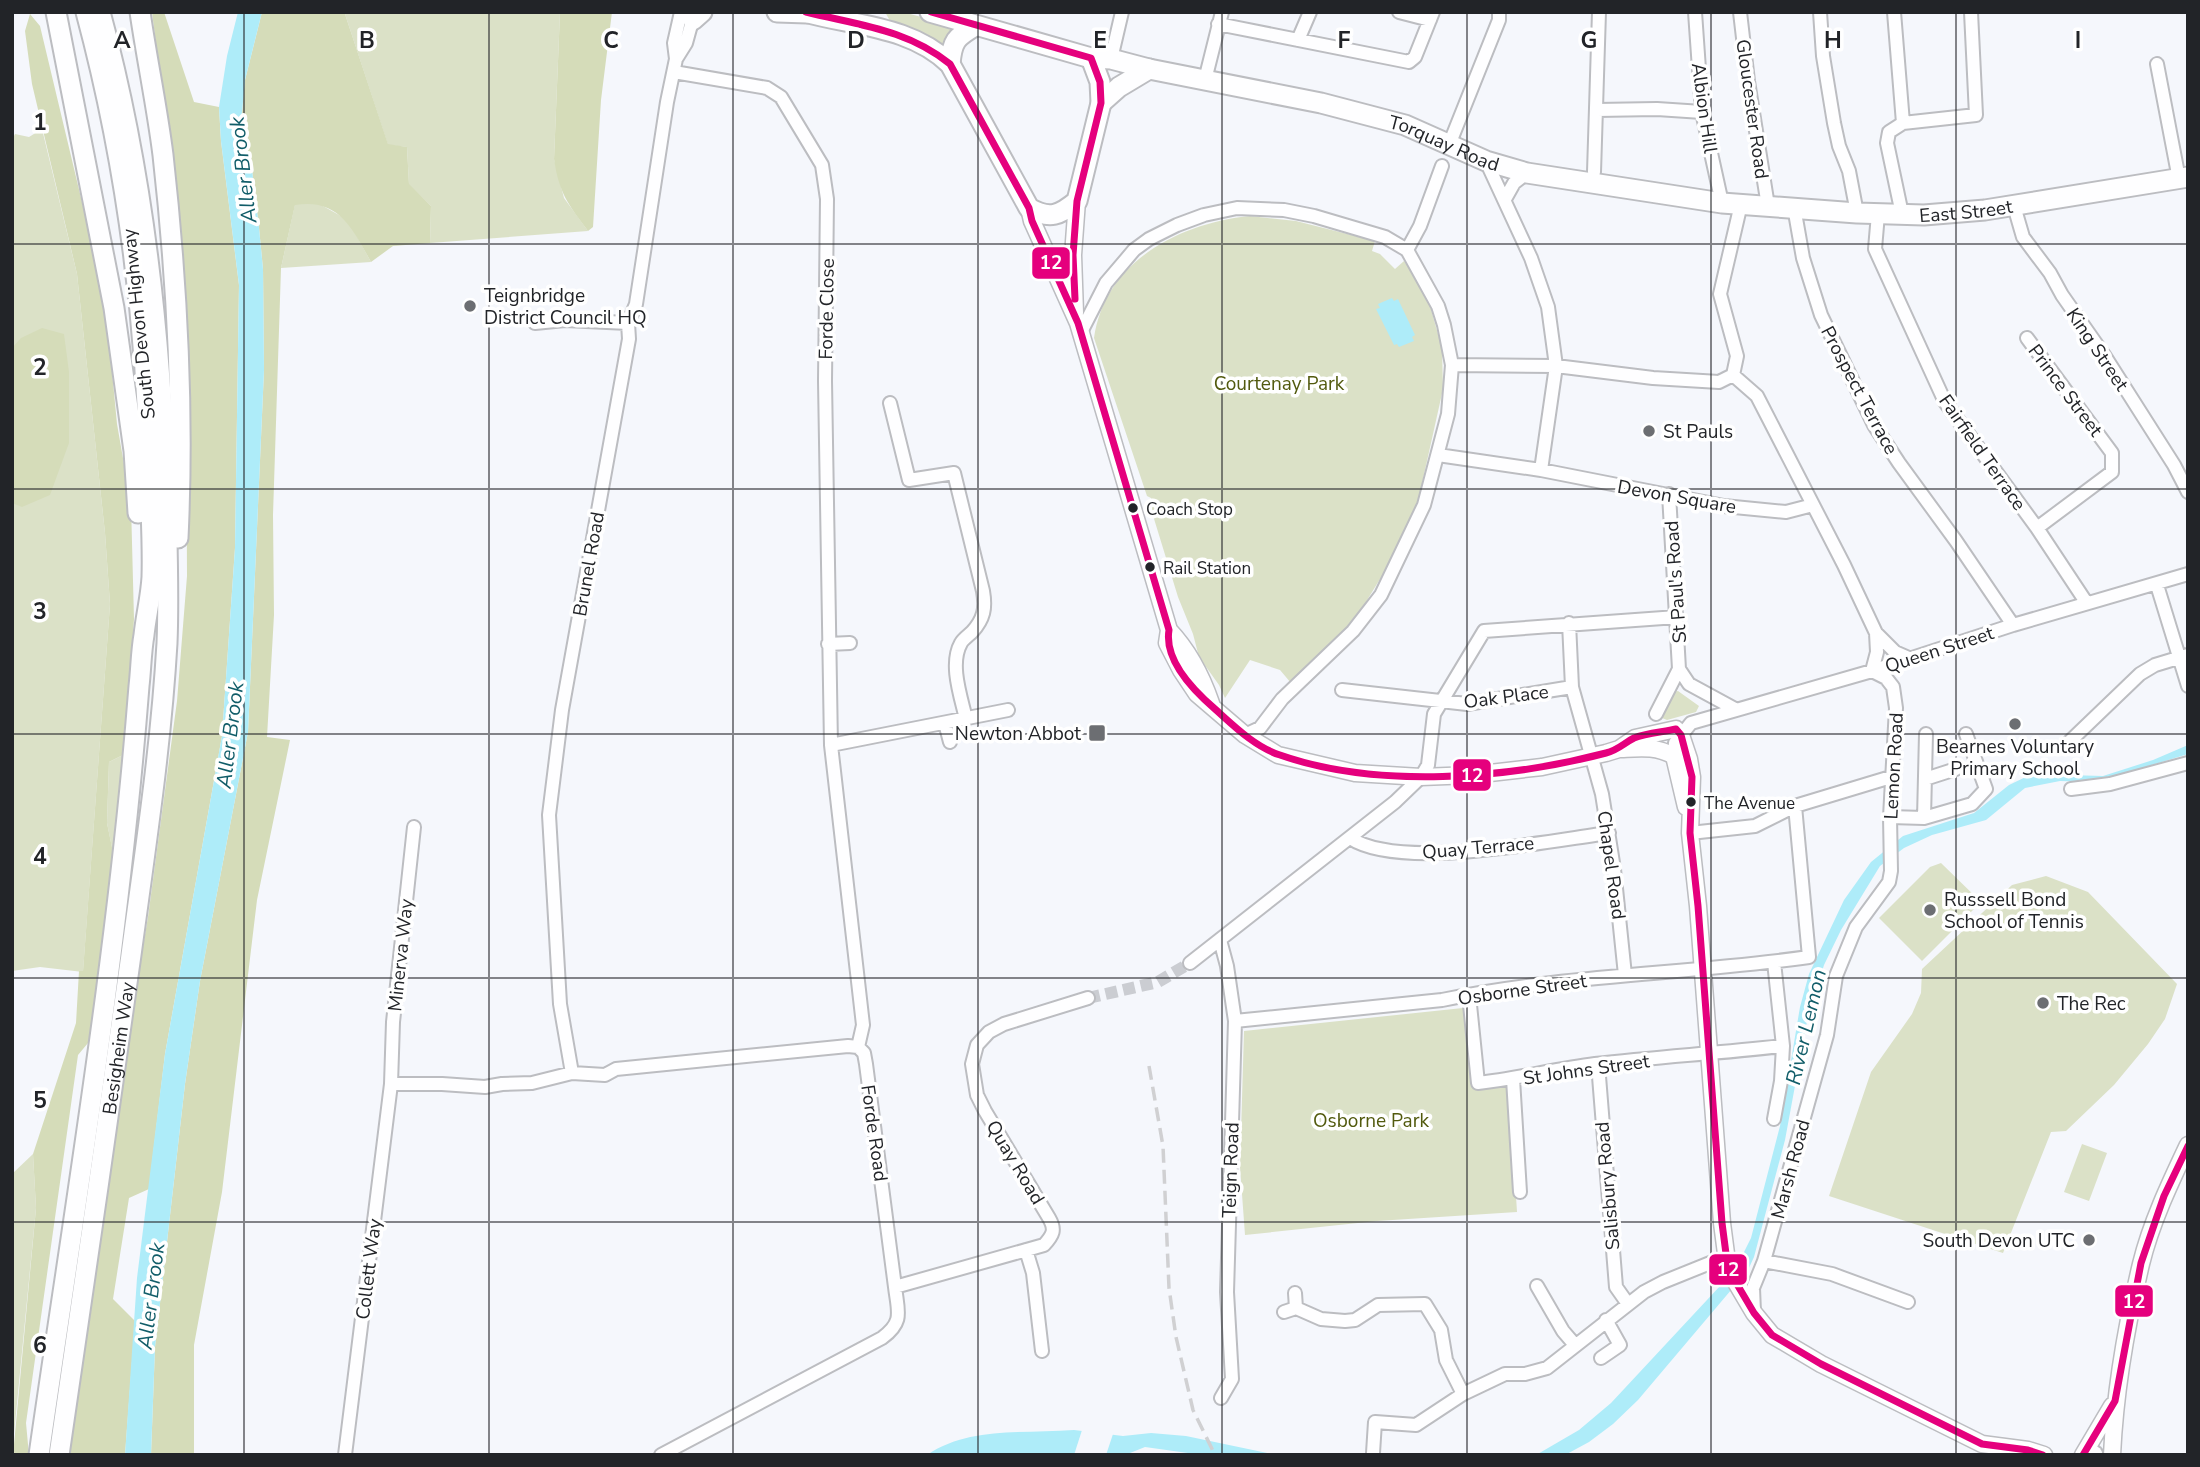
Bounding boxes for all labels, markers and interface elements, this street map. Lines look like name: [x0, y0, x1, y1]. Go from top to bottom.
text: A: [113, 25, 131, 56]
text: B: [359, 25, 375, 56]
text: C: [603, 25, 619, 56]
text: D: [847, 25, 865, 56]
text: E: [1093, 25, 1107, 56]
text: F: [1338, 25, 1351, 56]
text: G: [1581, 25, 1597, 56]
text: H: [1824, 25, 1842, 56]
text: I: [2075, 25, 2081, 56]
street label: Gloucester Road: [1729, 38, 1775, 181]
street label: Albion Hill: [1685, 61, 1723, 156]
text: 1: [33, 107, 47, 138]
street label: Torquay Road: [1386, 109, 1502, 178]
water label: Aller Brook: [223, 115, 264, 226]
street label: East Street: [1918, 194, 2015, 229]
street label: South Devon Highway: [116, 227, 162, 420]
line badge: 12: [1031, 246, 1071, 280]
text: 12: [1040, 250, 1062, 276]
street label: Forde Close: [813, 258, 841, 360]
place label: Teignbridge District Council HQ: [484, 283, 647, 331]
marker: Teignbridge District Council HQ: [462, 298, 478, 314]
street label: King Street: [2060, 303, 2135, 396]
street label: Prospect Terrace: [1814, 322, 1904, 459]
street label: Prince Street: [2022, 339, 2109, 442]
text: 2: [33, 352, 47, 383]
park label: Courtenay Park: [1214, 371, 1345, 397]
street label: Fairfield Terrace: [1932, 389, 2032, 516]
place label: St Pauls: [1663, 419, 1733, 445]
marker: St Pauls: [1641, 423, 1657, 439]
street label: Devon Square: [1615, 474, 1738, 520]
place label: Coach Stop: [1146, 498, 1233, 521]
marker: Coach Stop: [1126, 501, 1140, 515]
street label: Brunel Road: [567, 510, 611, 619]
street label: St Paul's Road: [1659, 520, 1693, 644]
place label: Rail Station: [1163, 557, 1251, 580]
marker: Rail Station: [1143, 560, 1157, 574]
text: 3: [33, 596, 47, 627]
street label: Queen Street: [1882, 620, 1997, 680]
street label: Oak Place: [1462, 679, 1550, 715]
water label: Aller Brook: [209, 680, 250, 791]
street label: Lemon Road: [1878, 712, 1910, 820]
marker: Bearnes Voluntary Primary School: [2007, 716, 2023, 732]
place label: Newton Abbot: [955, 721, 1081, 747]
marker: Newton Abbot: [1087, 723, 1107, 743]
place label: Bearnes Voluntary Primary School: [1936, 734, 2094, 782]
line badge: 12: [1452, 758, 1492, 792]
text: 12: [1461, 763, 1483, 789]
place label: The Avenue: [1704, 792, 1795, 815]
marker: The Avenue: [1684, 795, 1698, 809]
street label: Chapel Road: [1591, 809, 1632, 921]
street label: Quay Terrace: [1421, 830, 1535, 866]
text: 4: [33, 841, 47, 872]
place label: Russsell Bond School of Tennis: [1944, 887, 2084, 935]
street label: Minerva Way: [382, 897, 420, 1013]
marker: Russsell Bond School of Tennis: [1922, 902, 1938, 918]
water label: River Lemon: [1779, 966, 1833, 1088]
street label: Osborne Street: [1456, 968, 1589, 1012]
street label: Besigheim Way: [97, 980, 141, 1117]
place label: The Rec: [2057, 991, 2126, 1017]
marker: The Rec: [2035, 995, 2051, 1011]
street label: St Johns Street: [1521, 1048, 1651, 1092]
street label: Forde Road: [854, 1083, 894, 1183]
text: 5: [33, 1085, 47, 1116]
park label: Osborne Park: [1313, 1108, 1429, 1134]
street label: Quay Road: [980, 1116, 1051, 1210]
street label: Marsh Road: [1765, 1117, 1817, 1222]
street label: Salisbury Road: [1589, 1121, 1627, 1251]
street label: Teign Road: [1216, 1122, 1246, 1218]
street label: Collett Way: [350, 1217, 388, 1321]
place label: South Devon UTC: [1923, 1228, 2075, 1254]
marker: South Devon UTC: [2081, 1232, 2097, 1248]
water label: Aller Brook: [130, 1241, 171, 1352]
line badge: 12: [1708, 1253, 1748, 1286]
text: 12: [1717, 1257, 1739, 1283]
line badge: 12: [2114, 1284, 2154, 1318]
text: 12: [2123, 1289, 2145, 1315]
text: 6: [33, 1330, 47, 1361]

